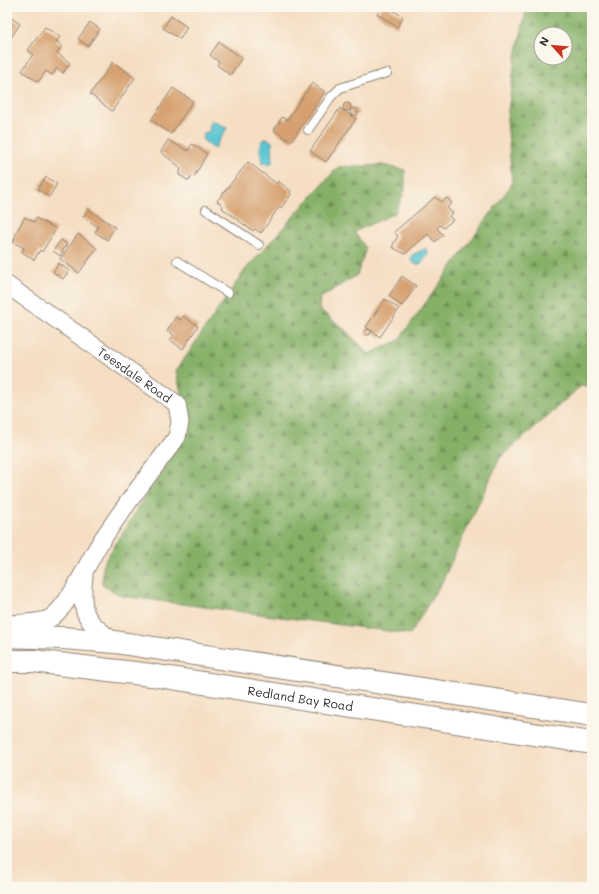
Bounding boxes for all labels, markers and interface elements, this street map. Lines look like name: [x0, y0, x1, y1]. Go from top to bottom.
north arrow: [533, 26, 573, 66]
text: N: [535, 34, 552, 48]
street label: Teesdale Road: [95, 343, 175, 406]
street label: Redland Bay Road: [247, 682, 355, 714]

